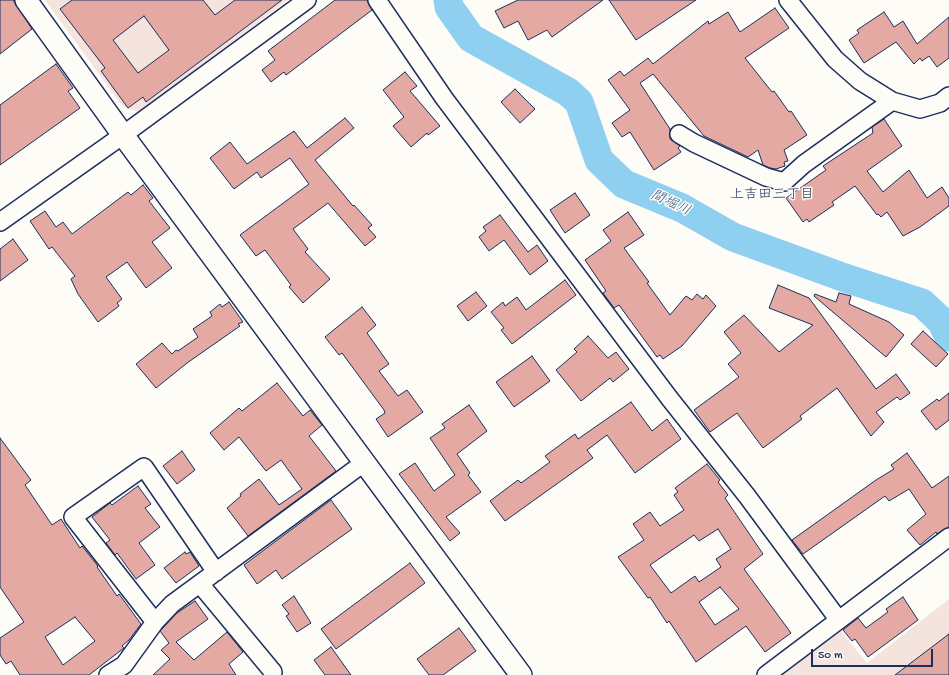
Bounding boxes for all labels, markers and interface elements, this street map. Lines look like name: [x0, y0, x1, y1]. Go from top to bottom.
water label: 間堀川: [647, 188, 693, 220]
district label: 上吉田三丁目: [730, 188, 814, 204]
scale bar: [813, 641, 935, 667]
text: 50 m: [818, 649, 843, 663]

